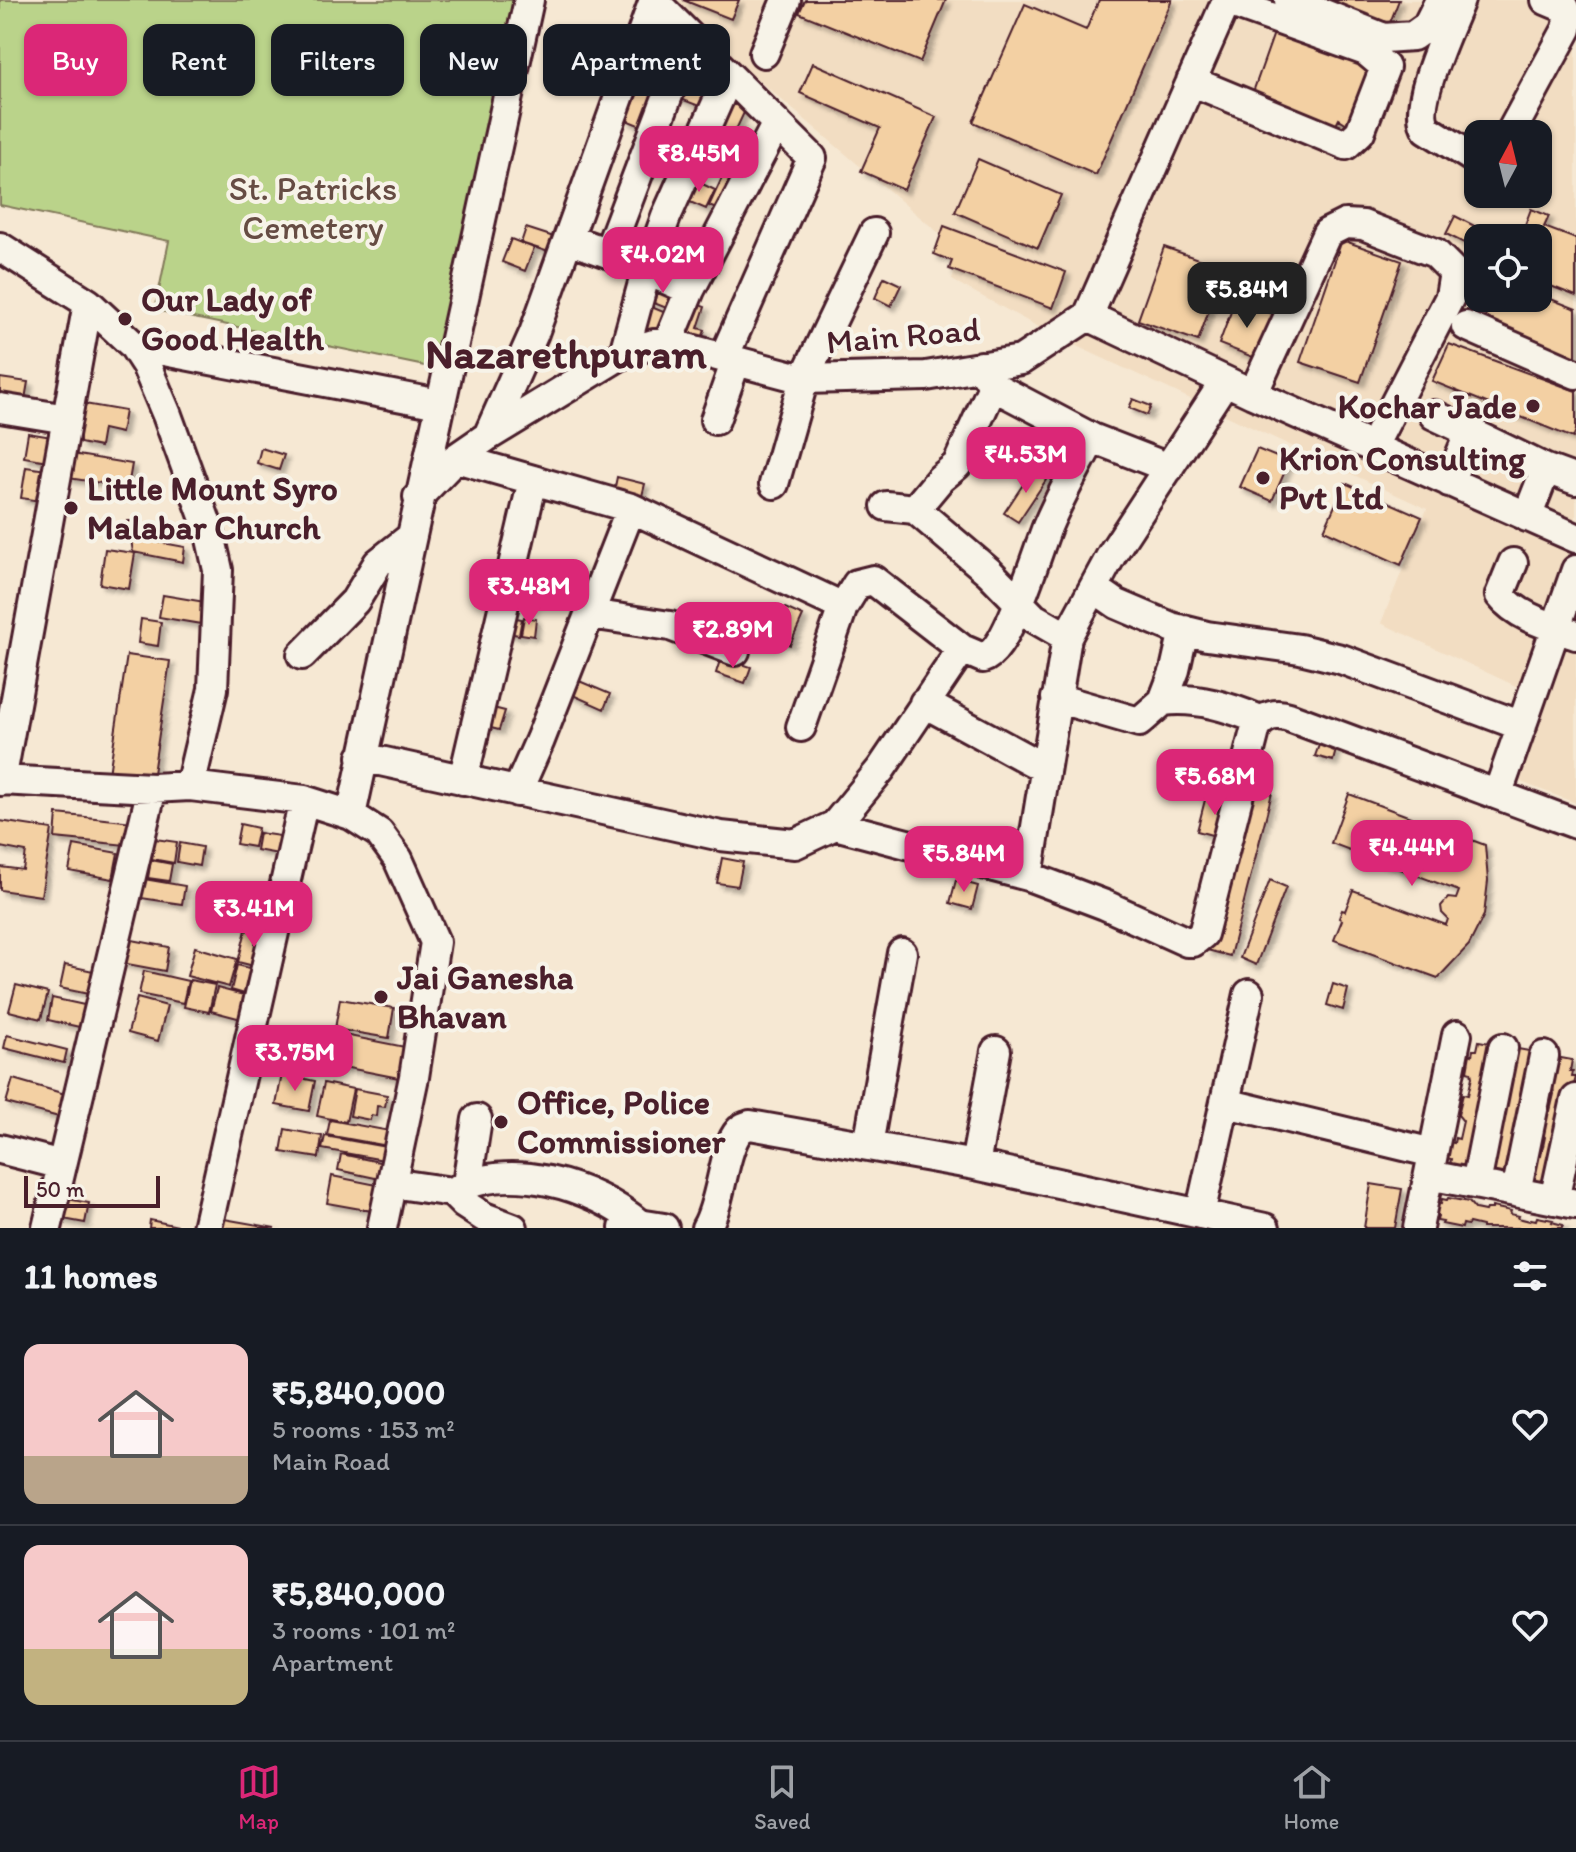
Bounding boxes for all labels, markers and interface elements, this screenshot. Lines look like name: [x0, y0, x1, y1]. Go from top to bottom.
chip: Buy: [24, 24, 127, 96]
chip: Rent: [143, 24, 255, 96]
chip: Filters: [271, 24, 404, 96]
chip: New: [420, 24, 527, 96]
chip: Apartment: [543, 24, 730, 96]
north arrow: [1464, 120, 1552, 208]
map controls: [1464, 120, 1552, 312]
pin: ₹8.45M: [634, 126, 764, 194]
text: ₹8.45M: [657, 136, 741, 168]
park label: St. Patricks Cemetery: [229, 168, 397, 248]
button: locate: [1464, 224, 1552, 312]
pin: ₹4.02M: [598, 227, 728, 295]
text: ₹4.02M: [621, 237, 705, 269]
pin: ₹5.84M: [1182, 262, 1312, 330]
text: ₹5.84M: [1205, 272, 1289, 304]
place label: Our Lady of Good Health: [141, 279, 325, 359]
street label: Main Road: [824, 308, 982, 363]
marker: Our Lady of Good Health: [116, 310, 134, 328]
district label: Nazarethpuram: [425, 328, 707, 379]
place label: Kochar Jade: [1338, 386, 1517, 427]
marker: Kochar Jade: [1524, 397, 1542, 415]
pin: ₹4.53M: [961, 427, 1091, 495]
text: ₹4.53M: [985, 437, 1067, 469]
place label: Krion Consulting Pvt Ltd: [1279, 438, 1526, 518]
place label: Little Mount Syro Malabar Church: [87, 468, 338, 548]
marker: Krion Consulting Pvt Ltd: [1254, 469, 1272, 487]
marker: Little Mount Syro Malabar Church: [62, 499, 80, 517]
pin: ₹3.48M: [464, 559, 594, 627]
text: ₹3.48M: [487, 569, 571, 601]
pin: ₹2.89M: [668, 602, 798, 670]
text: ₹2.89M: [692, 612, 774, 644]
pin: ₹5.68M: [1150, 749, 1280, 817]
text: ₹5.68M: [1174, 759, 1256, 791]
pin: ₹4.44M: [1347, 820, 1477, 888]
pin: ₹5.84M: [899, 826, 1029, 894]
text: ₹4.44M: [1369, 830, 1455, 862]
text: ₹5.84M: [922, 836, 1006, 868]
pin: ₹3.41M: [189, 881, 319, 949]
text: ₹3.41M: [213, 891, 295, 923]
place label: Jai Ganesha Bhavan: [396, 957, 574, 1037]
marker: Jai Ganesha Bhavan: [372, 988, 390, 1006]
pin: ₹3.75M: [230, 1025, 360, 1093]
text: ₹3.75M: [255, 1035, 335, 1067]
place label: Office, Police Commissioner: [517, 1082, 726, 1162]
marker: Office, Police Commissioner: [492, 1113, 510, 1131]
scale bar: [24, 1172, 160, 1208]
text: 50 m: [36, 1176, 85, 1203]
icon: filters: [1508, 1254, 1552, 1298]
text: 11 homes: [24, 1256, 158, 1297]
text: ₹5,840,000: [272, 1372, 445, 1413]
icon: home: [88, 1376, 184, 1472]
icon: heart: [1508, 1402, 1552, 1446]
text: 5 rooms · 153 m²: [272, 1413, 455, 1445]
text: Main Road: [272, 1445, 390, 1477]
text: ₹5,840,000: [272, 1573, 445, 1614]
icon: home: [88, 1577, 184, 1673]
icon: heart: [1508, 1603, 1552, 1647]
text: 3 rooms · 101 m²: [272, 1614, 455, 1646]
text: Apartment: [272, 1646, 393, 1678]
tab: Map: [237, 1760, 281, 1835]
tab: Saved: [754, 1760, 810, 1835]
tab: Home: [1284, 1760, 1339, 1835]

